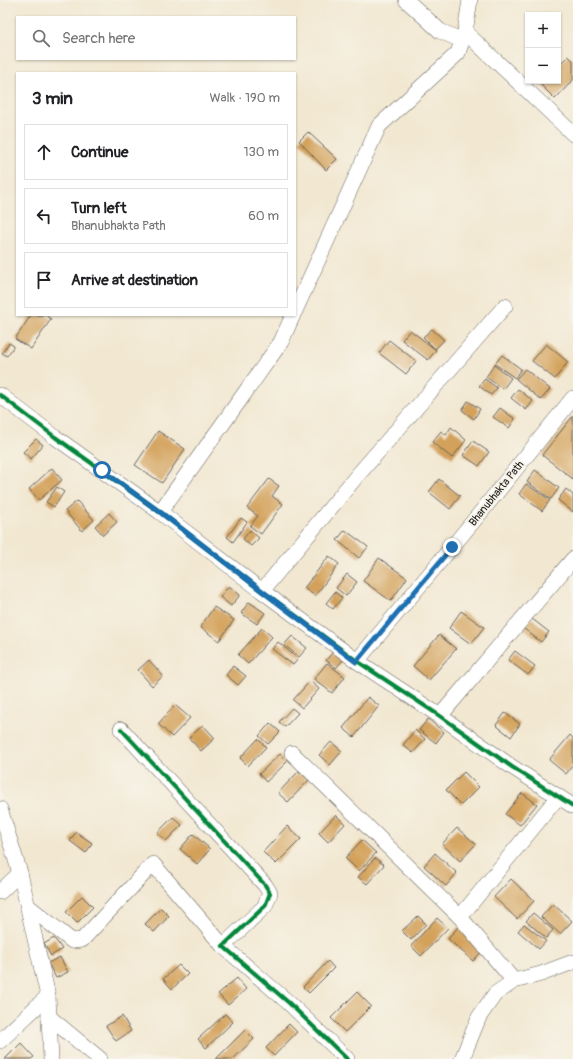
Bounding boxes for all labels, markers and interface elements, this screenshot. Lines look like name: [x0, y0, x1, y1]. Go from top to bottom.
map controls: [525, 12, 561, 84]
button: +: [525, 12, 561, 48]
search box: [16, 16, 296, 60]
icon: search: [30, 27, 52, 49]
text: Search here: [62, 29, 135, 48]
button: −: [525, 48, 561, 84]
text: 3 min: [32, 88, 73, 109]
text: Walk · 190 m: [209, 90, 280, 106]
icon: ahead: [33, 141, 55, 163]
text: Continue: [71, 143, 129, 162]
text: 130 m: [243, 144, 279, 160]
text: Turn left: [71, 199, 127, 218]
icon: left: [33, 205, 55, 227]
text: 60 m: [248, 208, 279, 224]
text: Bhanubhakta Path: [71, 218, 166, 234]
icon: arrive: [33, 269, 55, 291]
text: Arrive at destination: [71, 271, 198, 290]
street label: Bhanubhakta Path: [466, 458, 527, 529]
route start: [93, 461, 111, 479]
route end: [443, 538, 461, 556]

